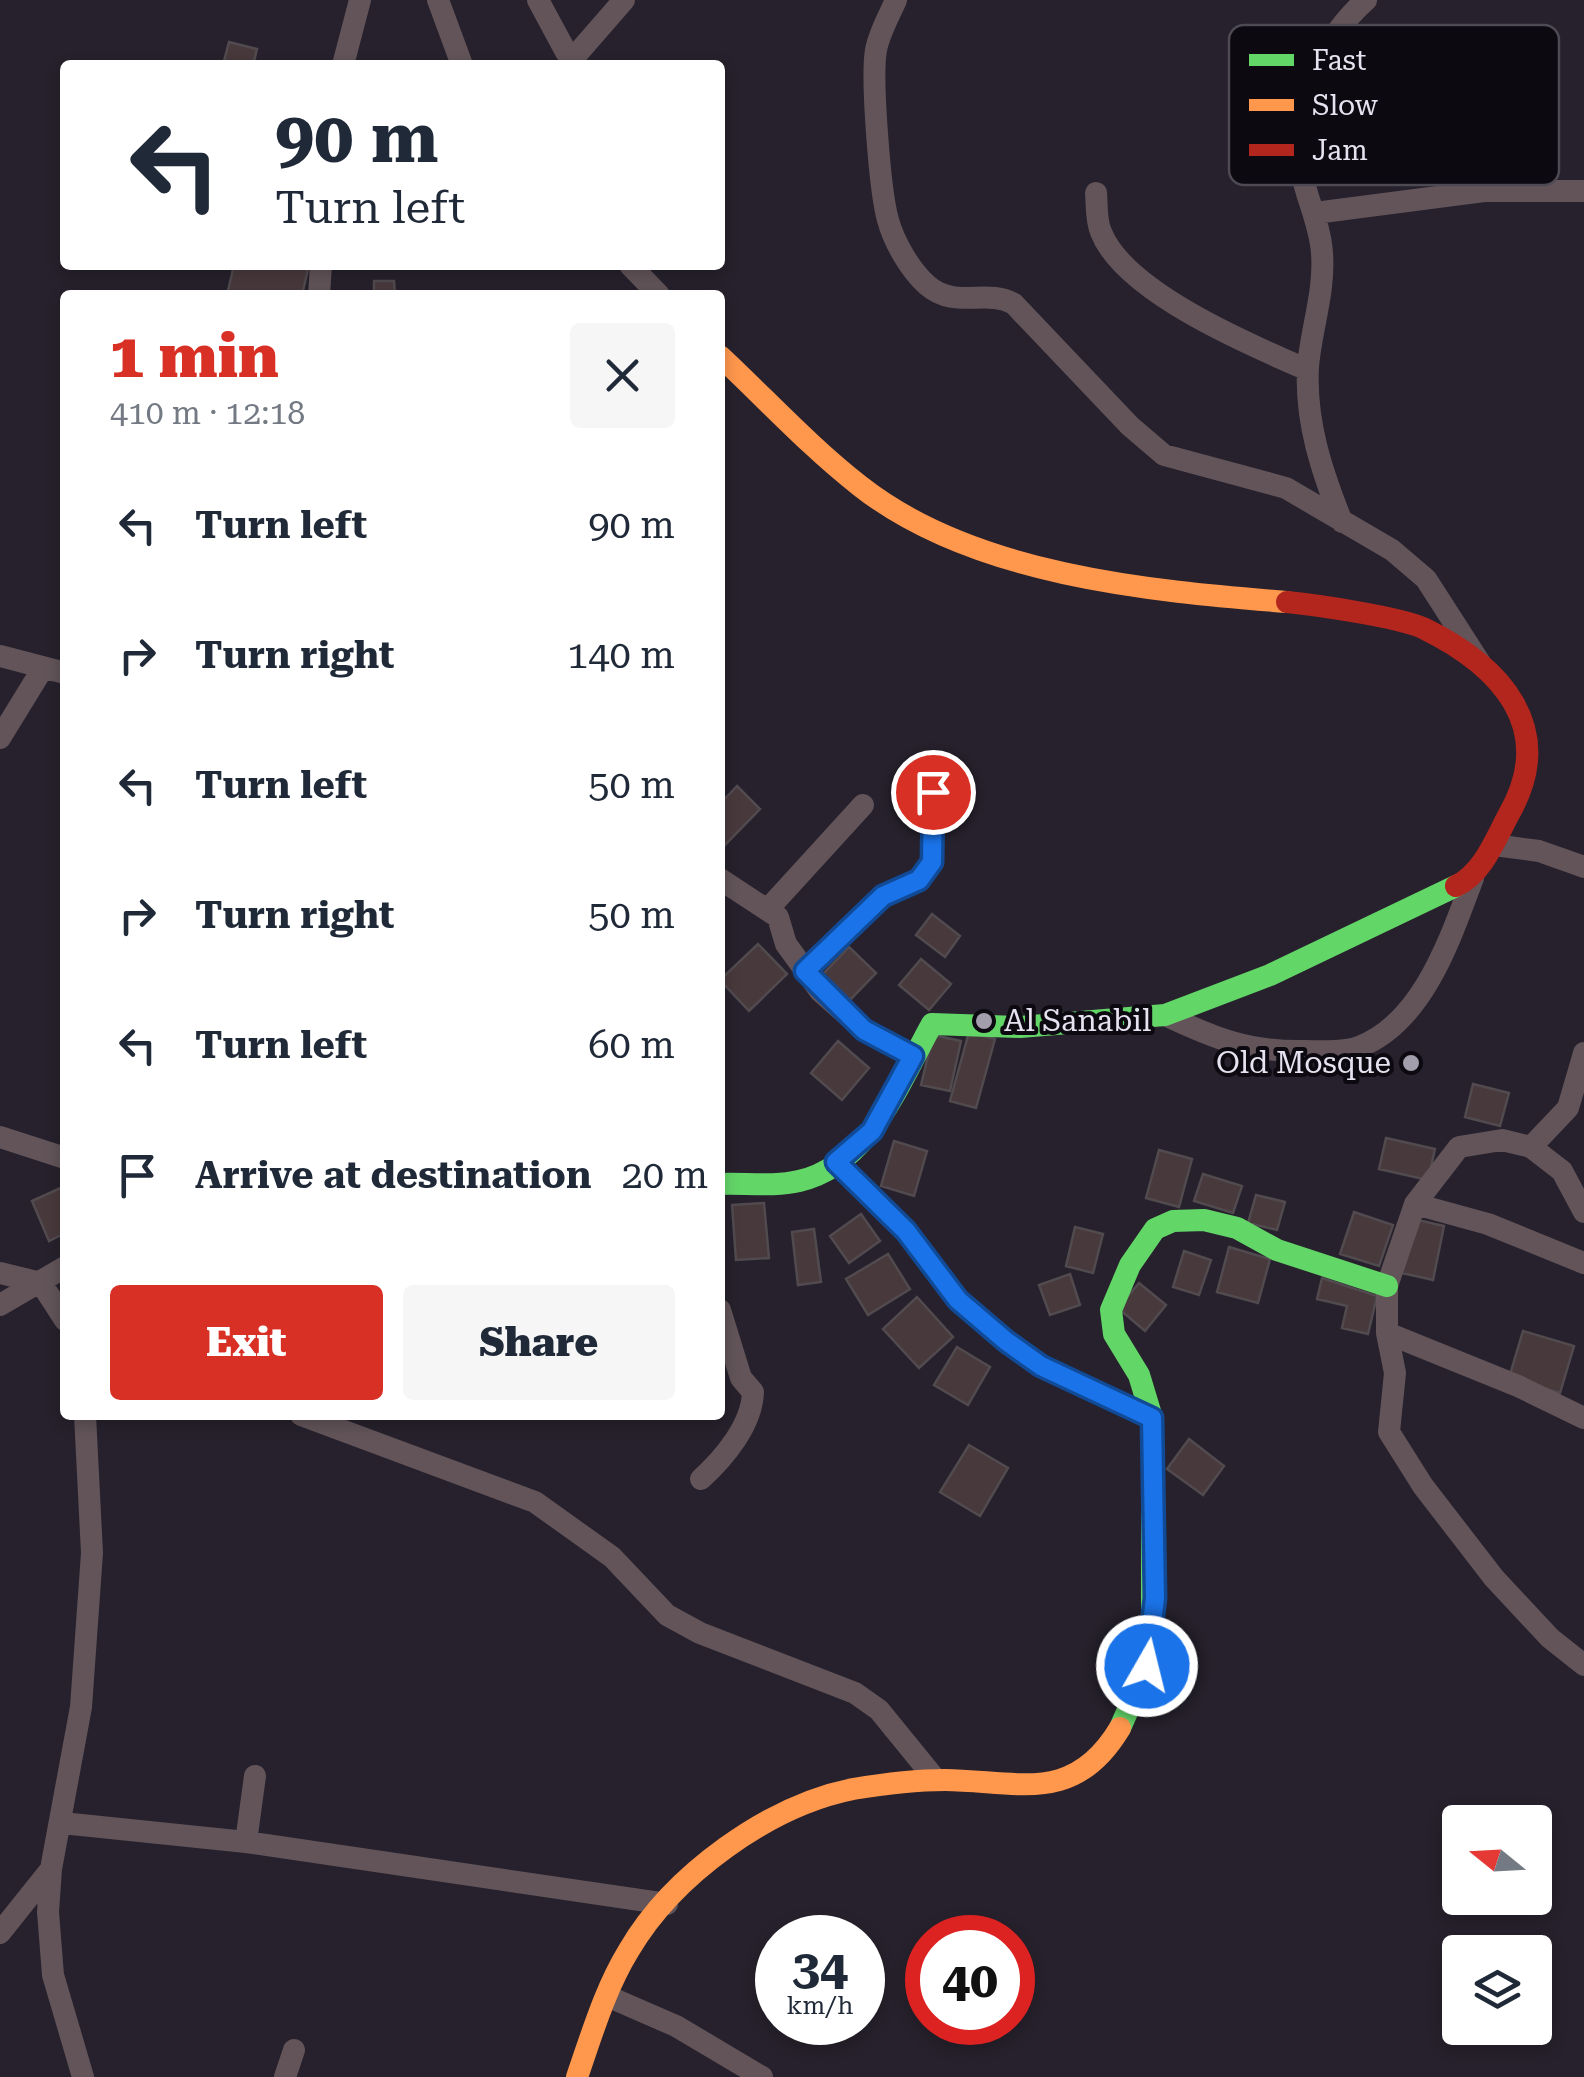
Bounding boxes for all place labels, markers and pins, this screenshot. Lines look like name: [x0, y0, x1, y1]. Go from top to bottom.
pin: [891, 750, 976, 835]
place label: Al Sanabil: [1004, 1003, 1151, 1038]
marker: Al Sanabil: [973, 1010, 995, 1032]
place label: Old Mosque: [1216, 1045, 1391, 1080]
marker: Old Mosque: [1400, 1052, 1422, 1074]

